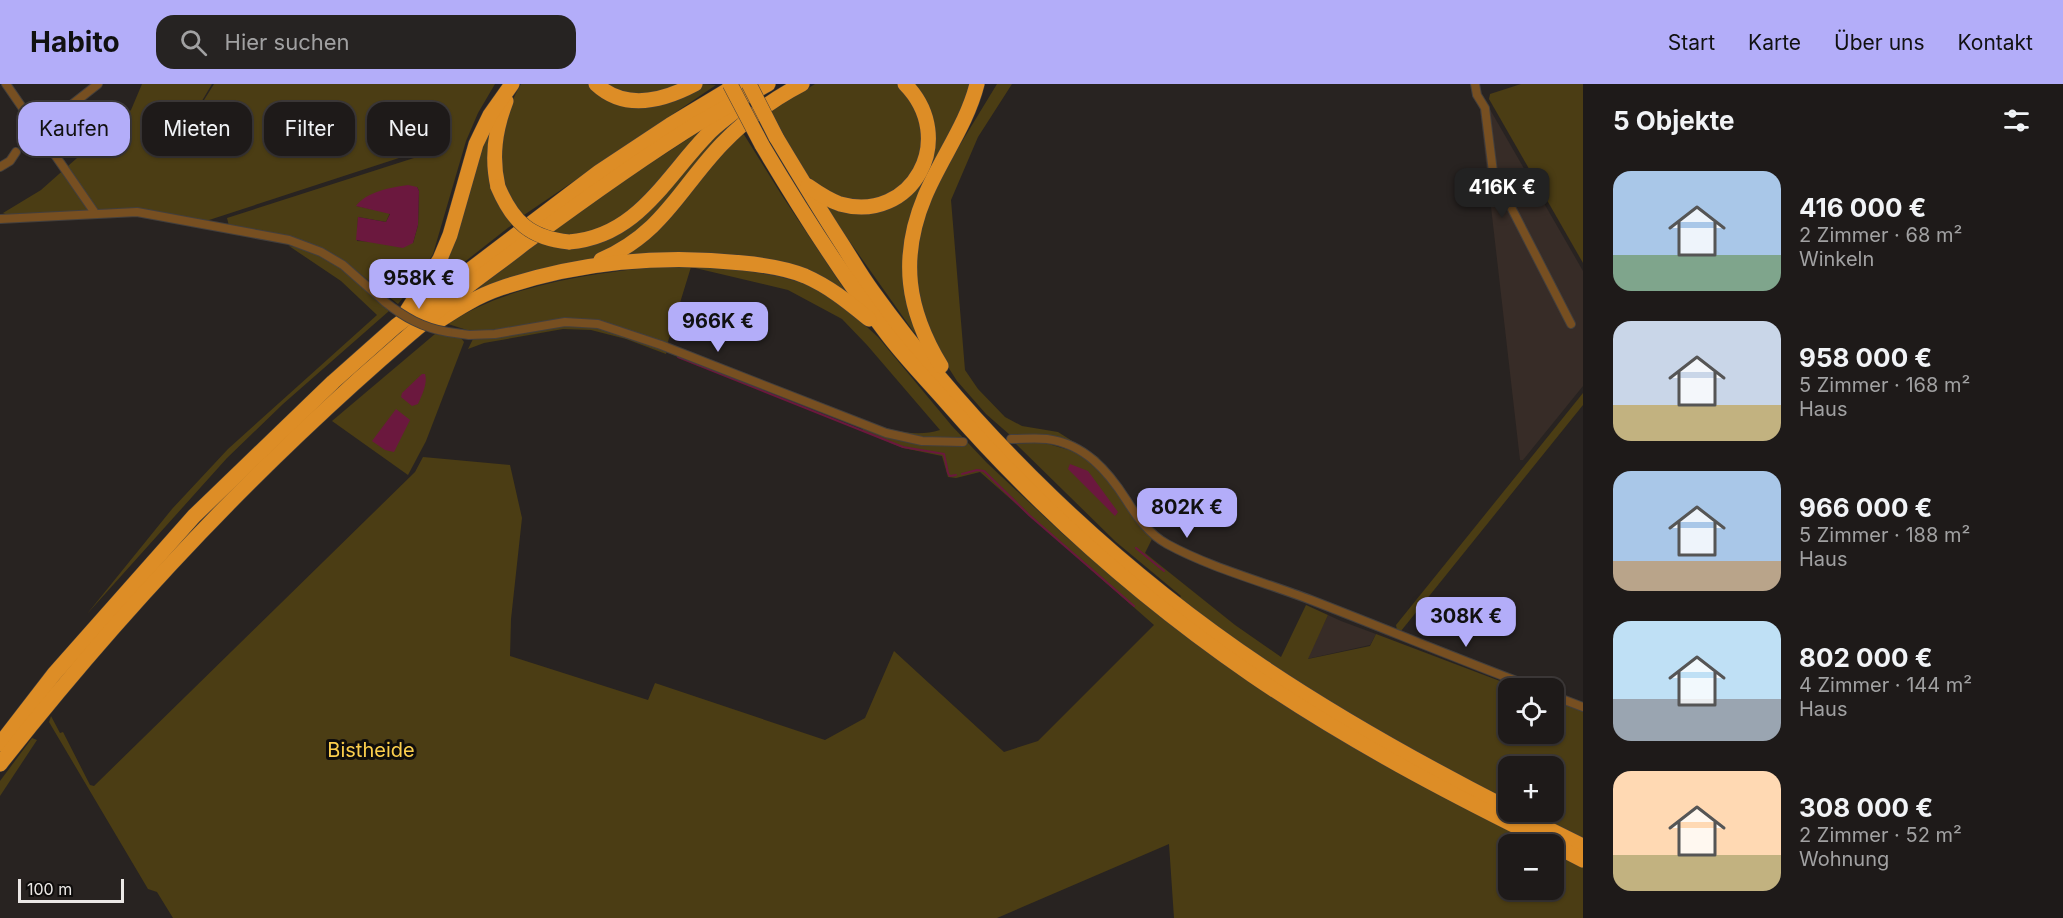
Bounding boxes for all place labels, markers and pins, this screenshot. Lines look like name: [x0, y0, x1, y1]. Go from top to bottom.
pin: 416K €: [1453, 168, 1551, 219]
pin: 958K €: [370, 259, 468, 310]
pin: 966K €: [669, 302, 767, 353]
pin: 802K €: [1138, 488, 1236, 539]
pin: 308K €: [1417, 597, 1515, 648]

